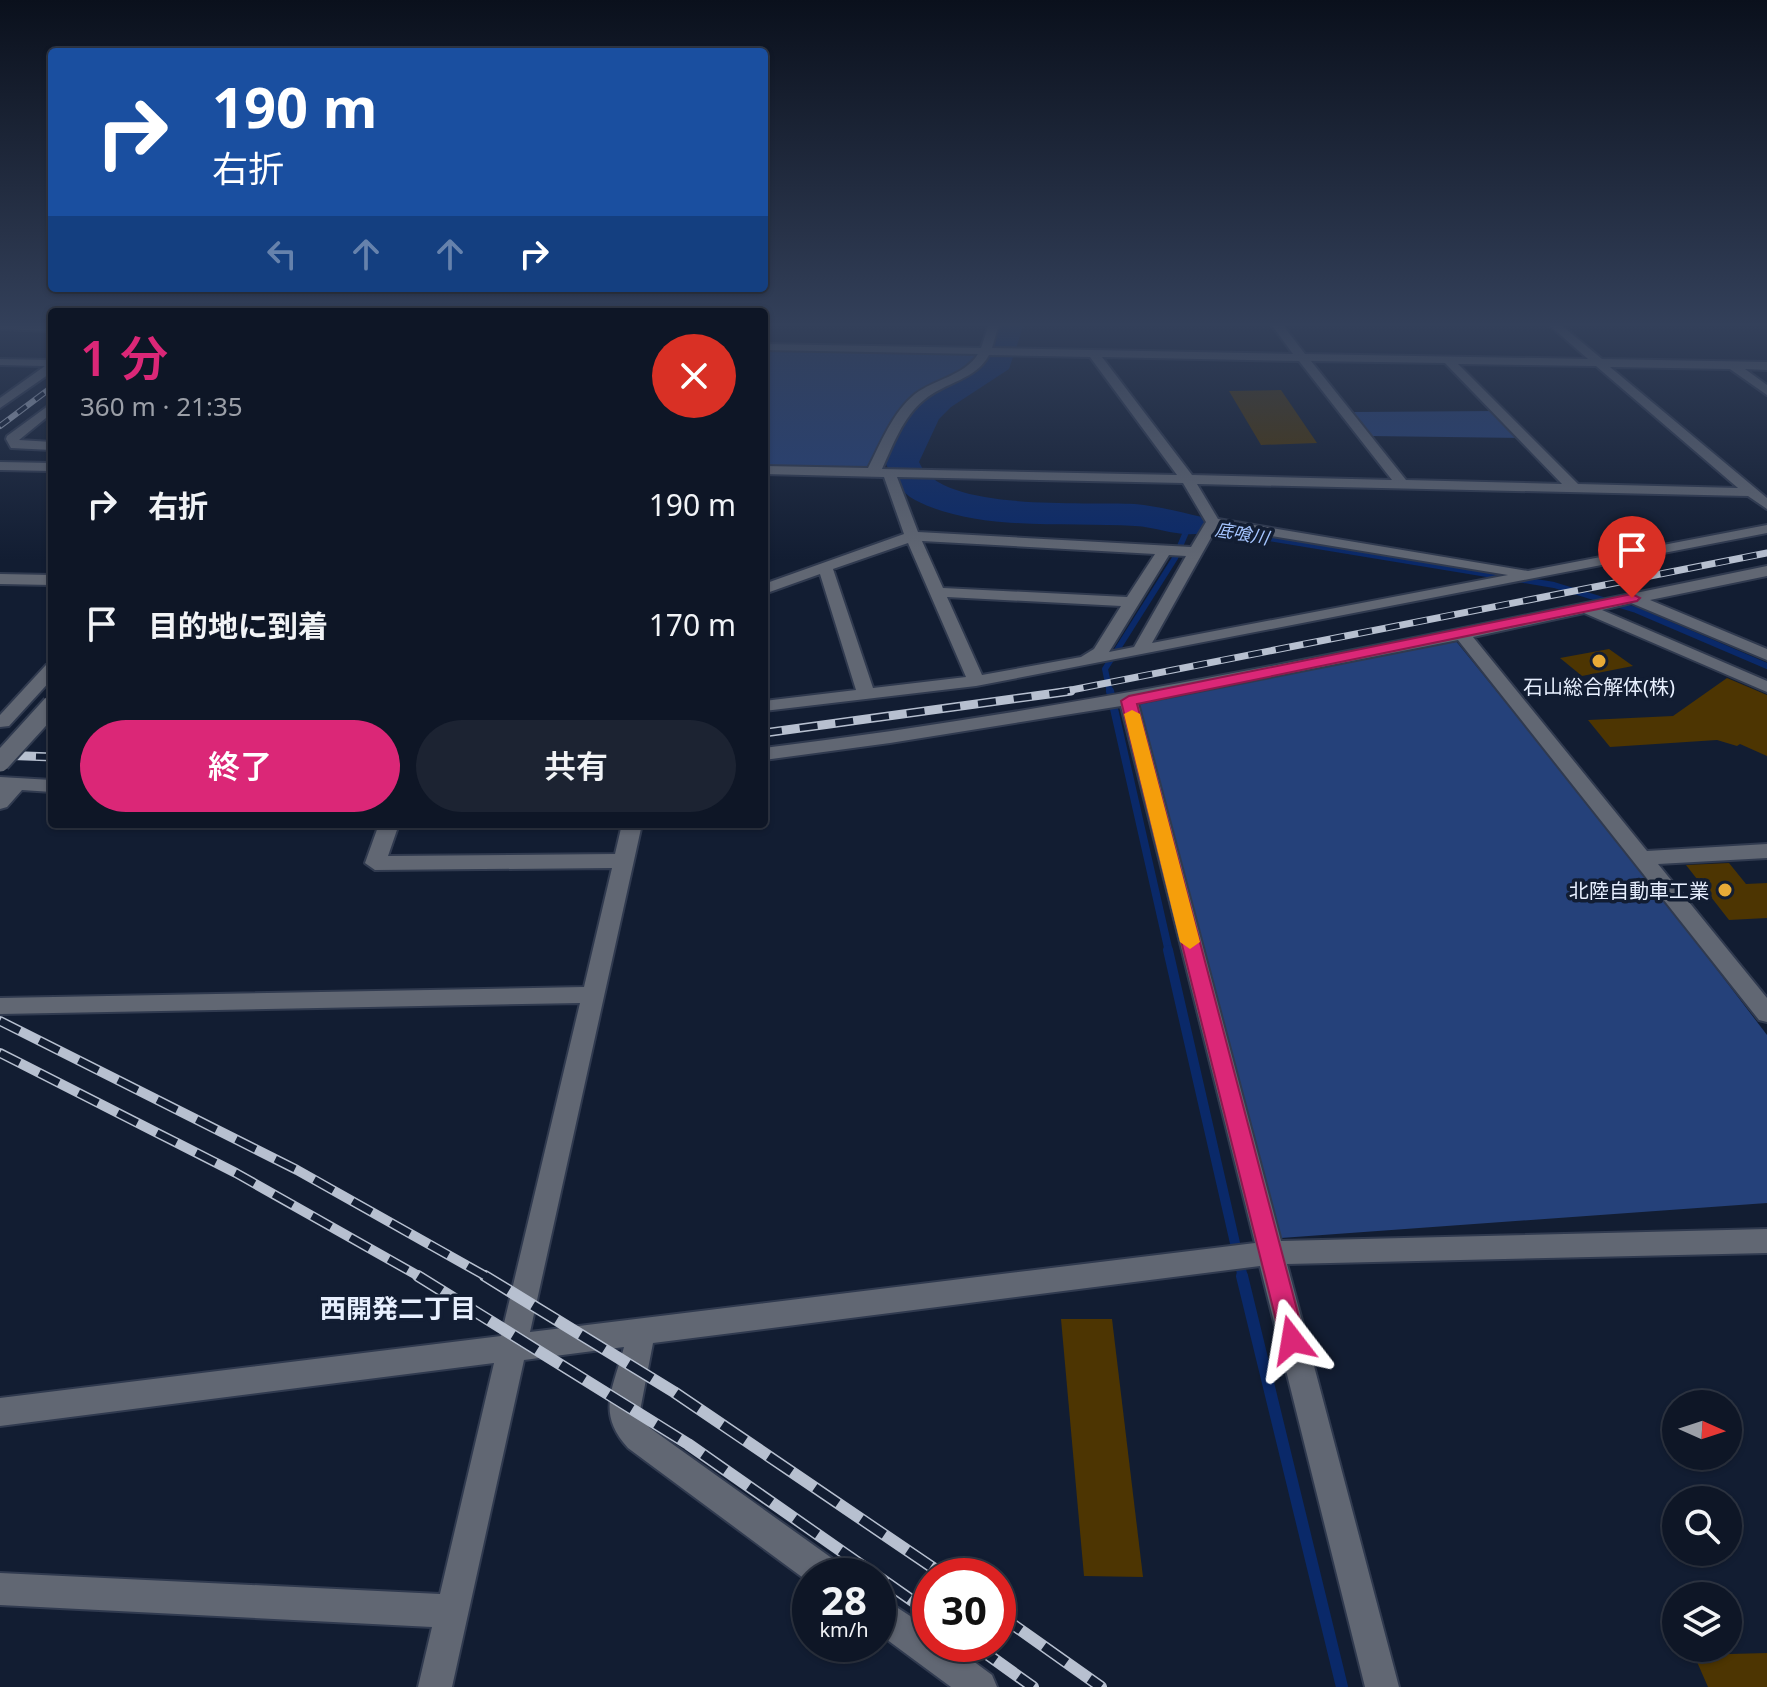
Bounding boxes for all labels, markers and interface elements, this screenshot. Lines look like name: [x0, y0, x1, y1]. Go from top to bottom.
text: 190 m: [212, 68, 377, 144]
icon: right: [80, 80, 184, 184]
text: 右折: [212, 144, 284, 193]
icon: left: [260, 232, 304, 276]
icon: ahead: [344, 232, 388, 276]
icon: ahead: [428, 232, 472, 276]
icon: right: [512, 232, 556, 276]
text: 1 分: [80, 325, 168, 390]
button: close: [652, 334, 736, 418]
text: 360 m · 21:35: [80, 388, 243, 424]
icon: right: [80, 482, 124, 526]
text: 190 m: [649, 484, 736, 525]
text: 右折: [148, 485, 208, 526]
water label: 底喰川: [1213, 516, 1273, 550]
pin: [1598, 516, 1666, 598]
icon: arrive: [1610, 528, 1654, 572]
icon: arrive: [80, 602, 124, 646]
text: 170 m: [649, 604, 736, 645]
text: 目的地に到着: [148, 605, 328, 646]
marker: 石山総合解体(株): [1590, 652, 1608, 670]
place label: 石山総合解体(株): [1523, 673, 1675, 700]
button: 終了: [80, 720, 400, 812]
button: 共有: [416, 720, 736, 812]
place label: 北陸自動車工業: [1569, 877, 1709, 904]
marker: 北陸自動車工業: [1716, 881, 1734, 899]
district label: 西開発二丁目: [320, 1290, 476, 1326]
position arrow: [1250, 1298, 1334, 1382]
north arrow: [1662, 1390, 1742, 1470]
map controls: [1662, 1390, 1742, 1662]
button: search: [1662, 1486, 1742, 1566]
speed limit sign: 30: [912, 1558, 1016, 1662]
text: 28: [821, 1572, 867, 1627]
button: layers: [1662, 1582, 1742, 1662]
text: km/h: [819, 1616, 869, 1643]

